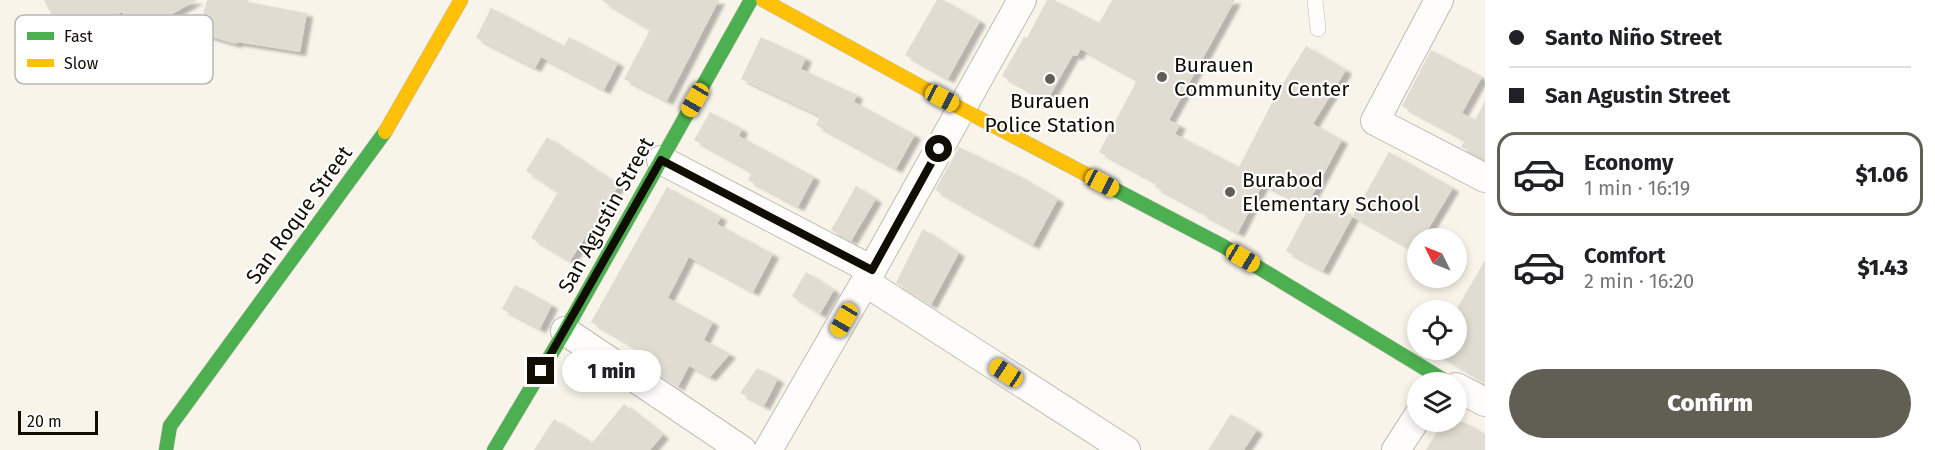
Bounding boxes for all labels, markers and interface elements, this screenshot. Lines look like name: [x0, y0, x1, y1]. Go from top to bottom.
legend: [15, 15, 213, 84]
text: Santo Niño Street: [1545, 24, 1722, 51]
text: Fast: [64, 27, 93, 46]
place label: Burauen Community Center: [1174, 52, 1349, 102]
text: Slow: [64, 54, 99, 73]
marker: Burauen Community Center: [1155, 70, 1169, 84]
marker: Burauen Police Station: [1043, 72, 1057, 86]
car: [678, 80, 712, 120]
car: [922, 82, 962, 114]
text: San Agustin Street: [1545, 82, 1730, 109]
place label: Burauen Police Station: [985, 88, 1115, 138]
street label: San Agustin Street: [552, 132, 660, 297]
route start: [925, 135, 952, 162]
street label: San Roque Street: [240, 141, 358, 289]
icon: car: [1512, 147, 1566, 201]
text: Economy: [1584, 149, 1673, 176]
text: $1.06: [1856, 161, 1908, 188]
car: [1082, 167, 1122, 199]
place label: Burabod Elementary School: [1242, 167, 1420, 217]
text: 1 min · 16:19: [1584, 176, 1690, 200]
marker: Burabod Elementary School: [1223, 185, 1237, 199]
north arrow: [1407, 228, 1467, 288]
map controls: [1407, 228, 1467, 432]
icon: car: [1512, 240, 1566, 294]
car: [1223, 241, 1263, 275]
text: Comfort: [1584, 242, 1665, 269]
text: $1.43: [1857, 254, 1908, 281]
text: 2 min · 16:20: [1584, 269, 1694, 293]
car: [827, 300, 861, 340]
button: locate: [1407, 300, 1467, 360]
callout: 1 min: [562, 350, 661, 392]
car: [986, 356, 1026, 390]
route end: [527, 357, 554, 384]
text: 1 min: [588, 359, 635, 383]
button: Confirm: [1509, 369, 1911, 438]
button: layers: [1407, 372, 1467, 432]
scale bar: [18, 408, 98, 436]
text: 20 m: [27, 412, 62, 431]

